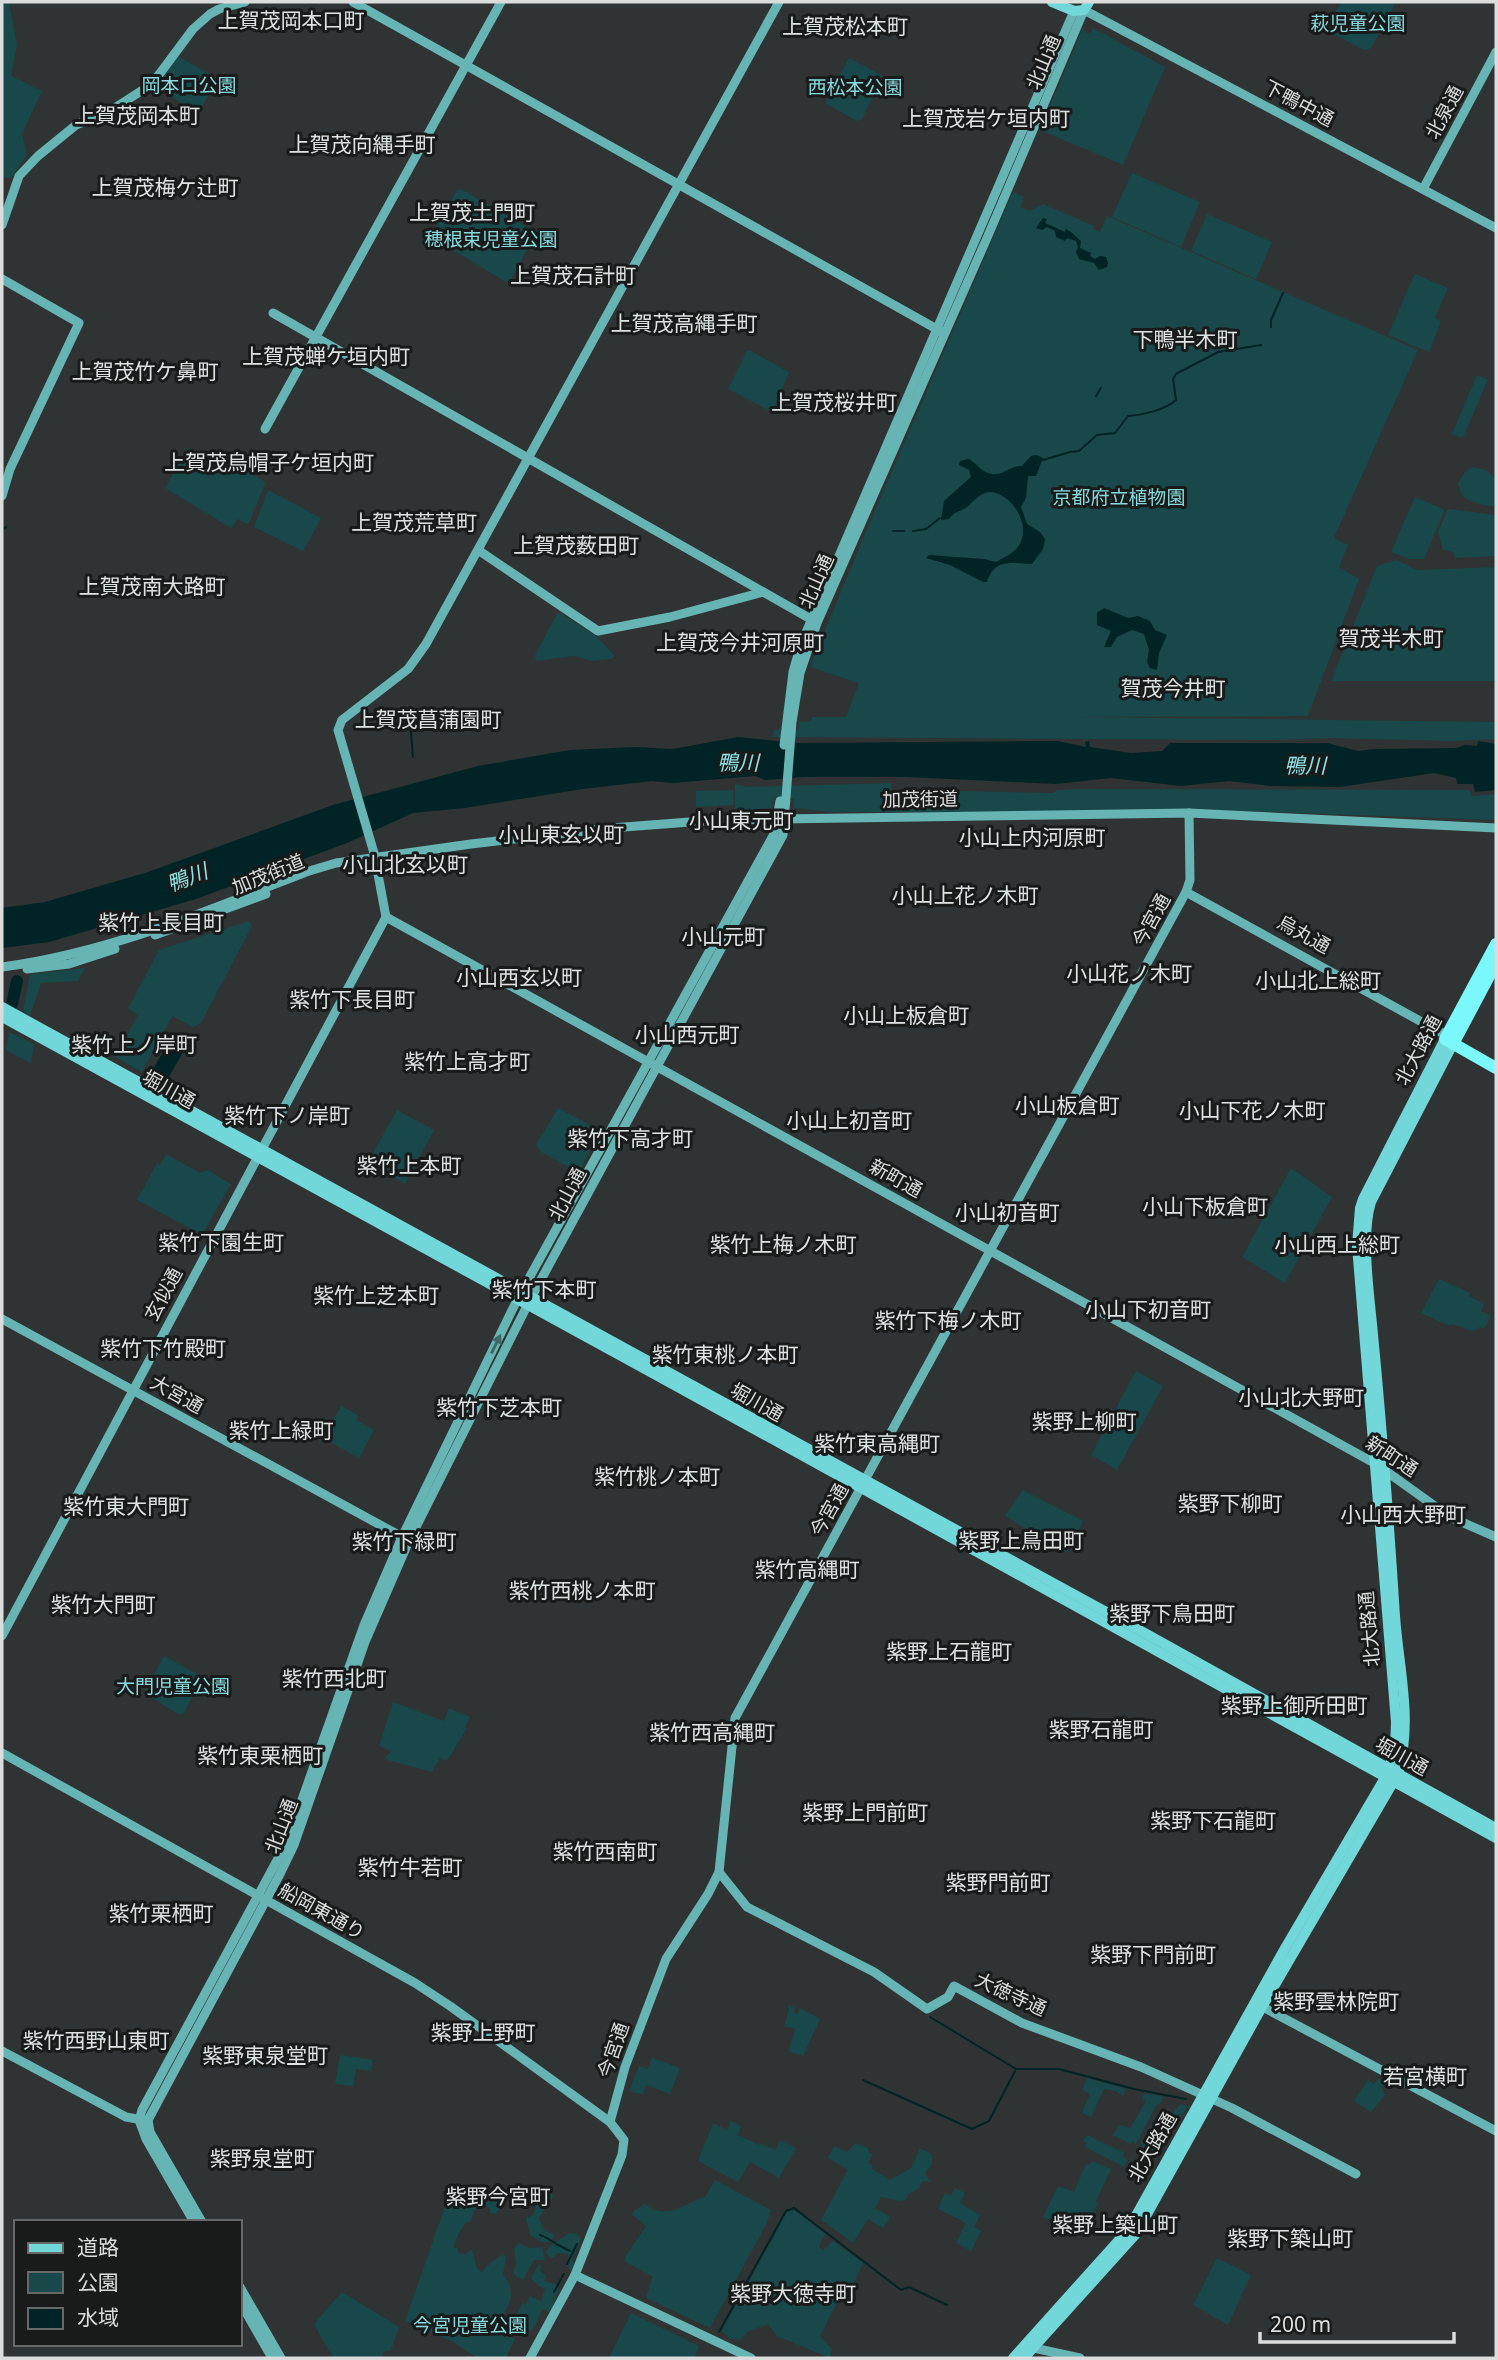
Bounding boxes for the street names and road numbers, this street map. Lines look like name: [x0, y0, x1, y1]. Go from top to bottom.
street label: 北山通: [1020, 31, 1066, 93]
street label: 下鴨中通: [1259, 74, 1339, 132]
street label: 北泉通: [1419, 81, 1469, 143]
street label: 北山通: [793, 550, 839, 612]
street label: 加茂街道: [882, 785, 958, 813]
street label: 加茂街道: [228, 848, 308, 900]
street label: 今宮通: [1126, 889, 1176, 951]
street label: 烏丸通: [1273, 909, 1335, 959]
street label: 北大路通: [1389, 1010, 1447, 1090]
street label: 堀川通: [138, 1064, 200, 1114]
street label: 新町通: [865, 1153, 927, 1203]
street label: 北山通: [542, 1163, 592, 1225]
street label: 玄似通: [138, 1263, 188, 1325]
street label: 大宮通: [146, 1369, 208, 1419]
street label: 堀川通: [726, 1377, 788, 1427]
street label: 新町通: [1361, 1430, 1423, 1482]
street label: 今宮通: [804, 1479, 854, 1541]
street label: 北大路通: [1353, 1590, 1385, 1668]
street label: 堀川通: [1371, 1731, 1433, 1781]
street label: 北山通: [259, 1795, 303, 1857]
street label: 船岡東通り: [274, 1877, 370, 1945]
street label: 大徳寺通: [971, 1966, 1051, 2022]
street label: 今宮通: [591, 2019, 635, 2081]
street label: 北大路通: [1122, 2108, 1182, 2186]

